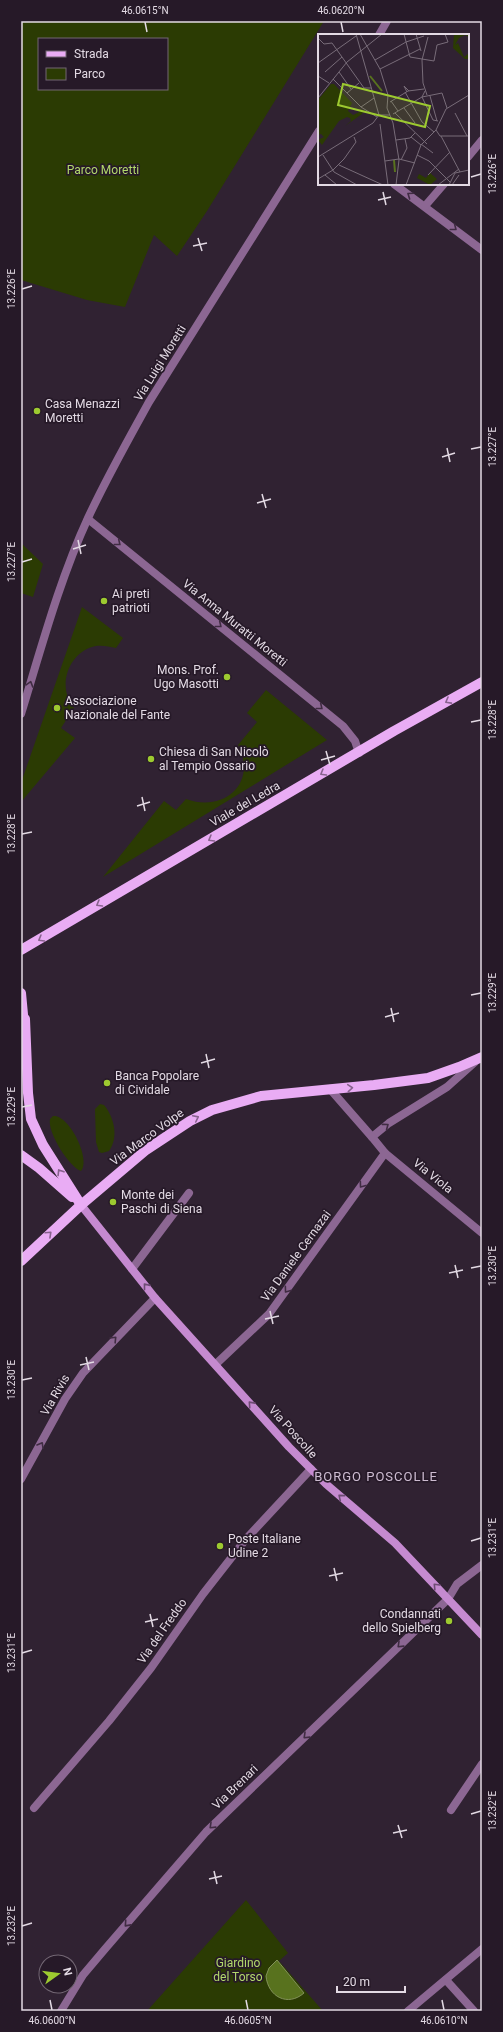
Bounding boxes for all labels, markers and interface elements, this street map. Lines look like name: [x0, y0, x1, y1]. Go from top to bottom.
text: 46.0615°N: [121, 5, 169, 16]
text: 46.0620°N: [317, 5, 365, 16]
inset map: [318, 34, 469, 185]
legend: [38, 38, 168, 90]
text: Strada: [74, 47, 109, 61]
text: Parco: [74, 67, 105, 81]
text: 13.226°E: [487, 154, 498, 194]
park label: Parco Moretti: [67, 163, 139, 177]
one-way arrow: [407, 193, 414, 200]
one-way arrow: [449, 223, 456, 230]
text: 13.226°E: [6, 269, 17, 309]
street label: Via Luigi Moretti: [131, 322, 189, 404]
place label: Casa Menazzi Moretti: [45, 397, 120, 425]
marker: Casa Menazzi Moretti: [32, 406, 42, 416]
text: 13.227°E: [487, 427, 498, 467]
one-way arrow: [114, 539, 121, 546]
text: 13.227°E: [6, 542, 17, 582]
street label: Via Anna Muratti Moretti: [180, 577, 290, 669]
place label: Ai preti patrioti: [112, 587, 150, 615]
marker: Ai preti patrioti: [99, 596, 109, 606]
one-way arrow: [214, 621, 221, 628]
place label: Mons. Prof. Ugo Masotti: [154, 663, 219, 691]
marker: Mons. Prof. Ugo Masotti: [222, 672, 232, 682]
one-way arrow: [25, 681, 34, 688]
place label: Associazione Nazionale del Fante: [65, 694, 170, 722]
one-way arrow: [445, 696, 452, 703]
text: 13.228°E: [487, 700, 498, 740]
marker: Associazione Nazionale del Fante: [52, 703, 62, 713]
one-way arrow: [315, 703, 322, 710]
place label: Chiesa di San Nicolò al Tempio Ossario: [159, 745, 269, 773]
marker: Chiesa di San Nicolò al Tempio Ossario: [146, 754, 156, 764]
one-way arrow: [320, 769, 328, 776]
street label: Viale del Ledra: [208, 778, 282, 830]
text: 13.228°E: [6, 814, 17, 854]
one-way arrow: [208, 834, 215, 841]
one-way arrow: [96, 900, 103, 907]
one-way arrow: [38, 934, 45, 941]
text: 13.229°E: [487, 973, 498, 1013]
place label: Banca Popolare di Cividale: [115, 1069, 199, 1097]
marker: Banca Popolare di Cividale: [102, 1078, 112, 1088]
one-way arrow: [347, 1083, 353, 1092]
text: 13.229°E: [6, 1087, 17, 1127]
street label: Via Marco Volpe: [108, 1106, 186, 1168]
one-way arrow: [192, 1115, 199, 1123]
one-way arrow: [382, 1123, 389, 1130]
street label: Via Viola: [410, 1156, 456, 1196]
one-way arrow: [57, 1169, 65, 1176]
one-way arrow: [360, 1180, 367, 1187]
place label: Monte dei Paschi di Siena: [121, 1188, 202, 1216]
marker: Monte dei Paschi di Siena: [108, 1197, 118, 1207]
street label: Via Daniele Cernazai: [258, 1208, 334, 1304]
one-way arrow: [44, 1231, 52, 1238]
text: 13.230°E: [487, 1246, 498, 1286]
one-way arrow: [144, 1284, 151, 1291]
one-way arrow: [285, 1286, 292, 1293]
one-way arrow: [109, 1336, 117, 1344]
text: 13.230°E: [6, 1360, 17, 1400]
street label: Via Rivis: [38, 1372, 72, 1418]
one-way arrow: [249, 1401, 256, 1409]
street label: Via Poscolle: [266, 1403, 320, 1461]
one-way arrow: [36, 1442, 43, 1449]
district label: BORGO POSCOLLE: [314, 1469, 438, 1484]
one-way arrow: [339, 1495, 346, 1502]
text: 13.231°E: [487, 1518, 498, 1558]
place label: Poste Italiane Udine 2: [228, 1532, 301, 1560]
marker: Poste Italiane Udine 2: [215, 1541, 225, 1551]
one-way arrow: [434, 1584, 441, 1591]
street label: Via del Freddo: [134, 1596, 190, 1666]
place label: Condannati dello Spielberg: [362, 1607, 441, 1635]
marker: Condannati dello Spielberg: [444, 1616, 454, 1626]
text: 13.231°E: [6, 1633, 17, 1673]
one-way arrow: [397, 1641, 404, 1648]
one-way arrow: [303, 1731, 311, 1739]
street label: Via Brenari: [209, 1762, 261, 1812]
text: 13.232°E: [487, 1791, 498, 1831]
one-way arrow: [209, 1821, 217, 1829]
text: 13.232°E: [6, 1906, 17, 1946]
one-way arrow: [124, 1919, 131, 1926]
north arrow: [38, 1954, 78, 1994]
park label: Giardino del Torso: [213, 1956, 263, 1984]
text: N: [60, 1966, 75, 1977]
scale bar: [337, 1968, 405, 1994]
text: 20 m: [343, 1975, 370, 1989]
text: 46.0600°N: [28, 2015, 76, 2026]
text: 46.0605°N: [224, 2015, 272, 2026]
text: 46.0610°N: [420, 2015, 468, 2026]

